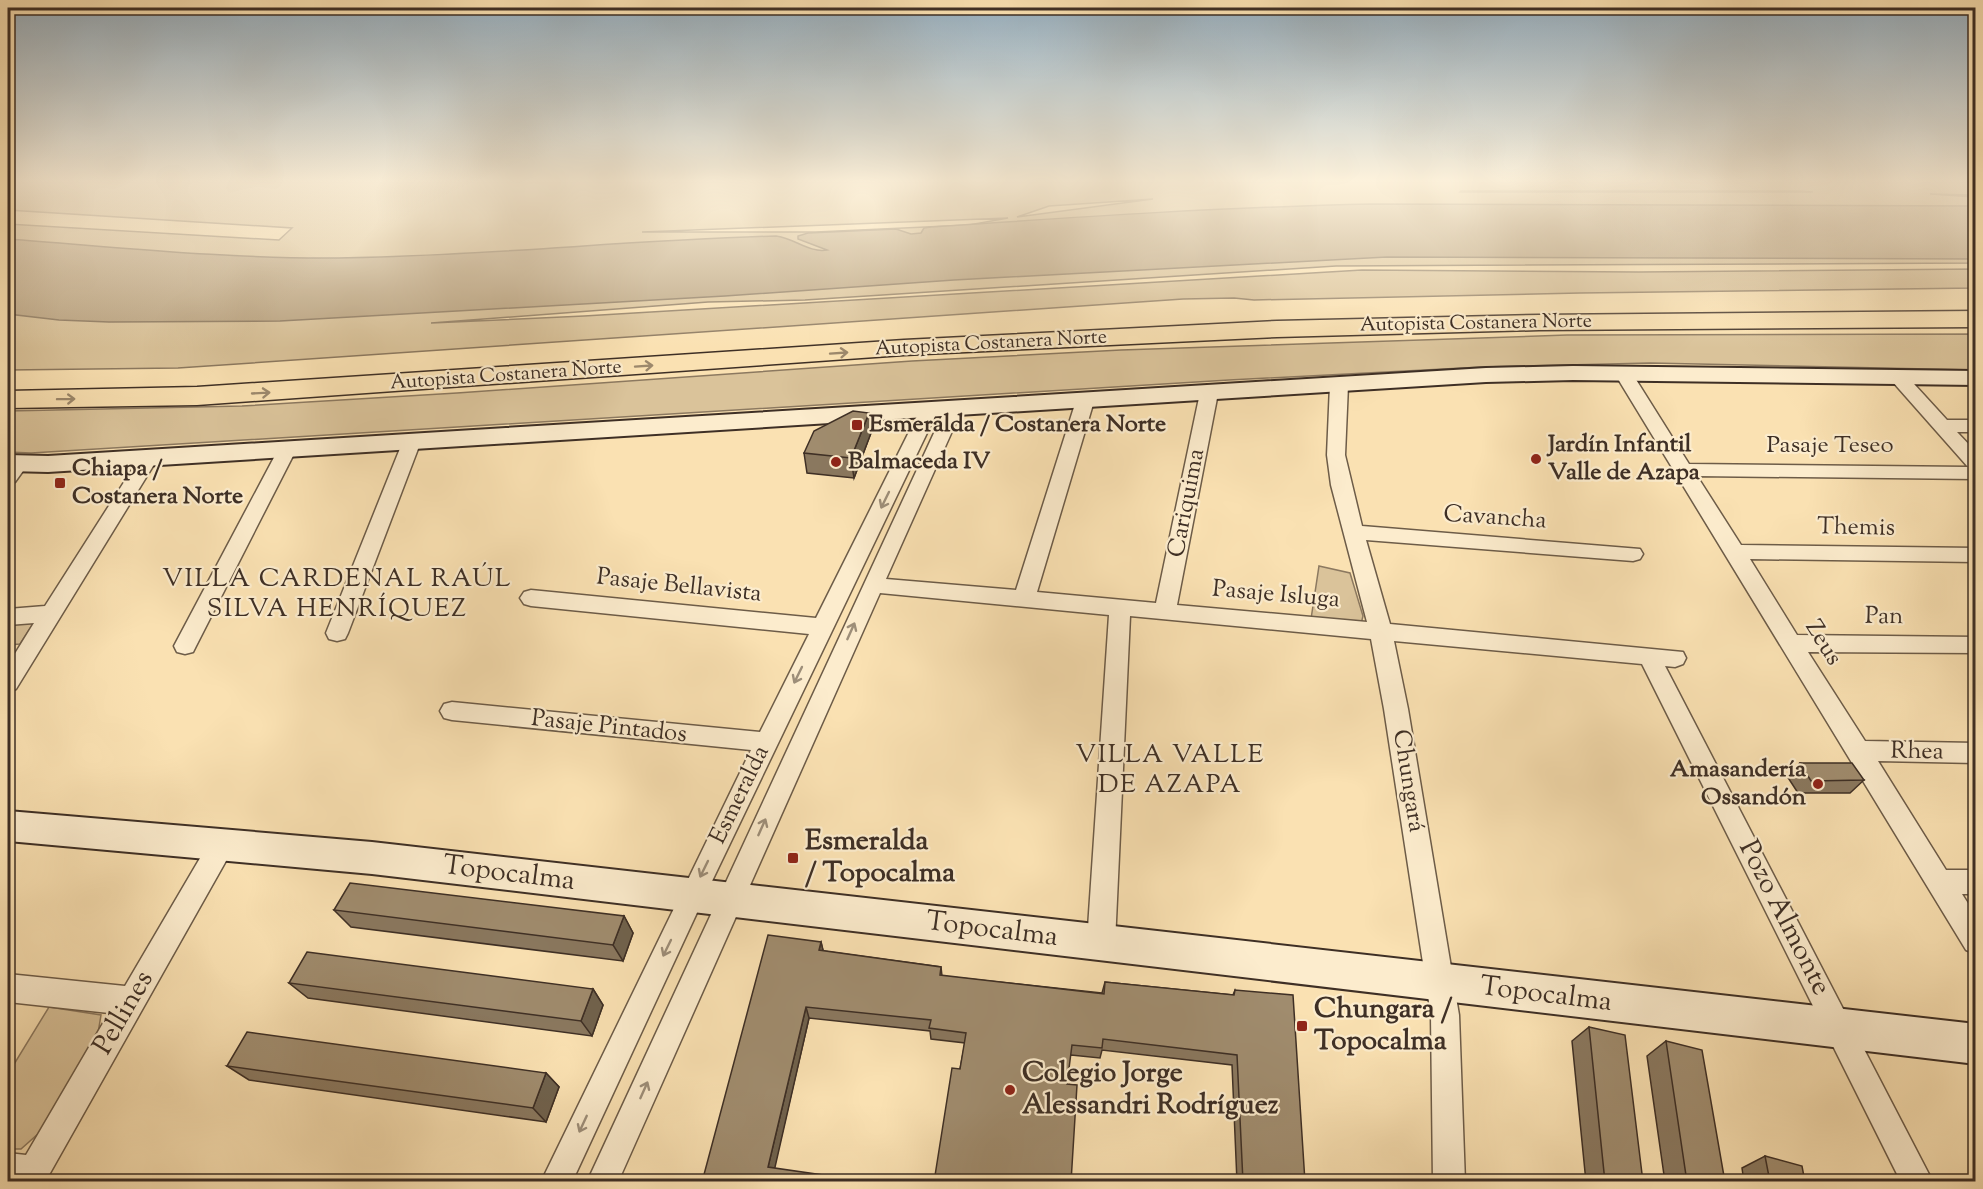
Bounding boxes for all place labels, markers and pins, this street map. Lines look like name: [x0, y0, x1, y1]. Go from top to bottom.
place label: Esmeralda / Costanera Norte: [869, 408, 1166, 442]
marker: Esmeralda / Costanera Norte: [850, 418, 864, 432]
place label: Jardín Infantil Valle de Azapa: [1546, 428, 1701, 490]
place label: Balmaceda IV: [848, 445, 991, 479]
place label: Chiapa / Costanera Norte: [72, 452, 243, 514]
marker: Jardín Infantil Valle de Azapa: [1529, 452, 1543, 466]
marker: Balmaceda IV: [829, 455, 843, 469]
marker: Chiapa / Costanera Norte: [53, 476, 67, 490]
place label: Amasandería Ossandón: [1670, 753, 1807, 815]
marker: Amasandería Ossandón: [1811, 777, 1825, 791]
place label: Esmeralda / Topocalma: [805, 822, 955, 894]
marker: Esmeralda / Topocalma: [786, 851, 800, 865]
place label: Chungara / Topocalma: [1314, 990, 1453, 1062]
marker: Chungara / Topocalma: [1295, 1019, 1309, 1033]
place label: Colegio Jorge Alessandri Rodríguez: [1022, 1054, 1279, 1126]
marker: Colegio Jorge Alessandri Rodríguez: [1003, 1083, 1017, 1097]

